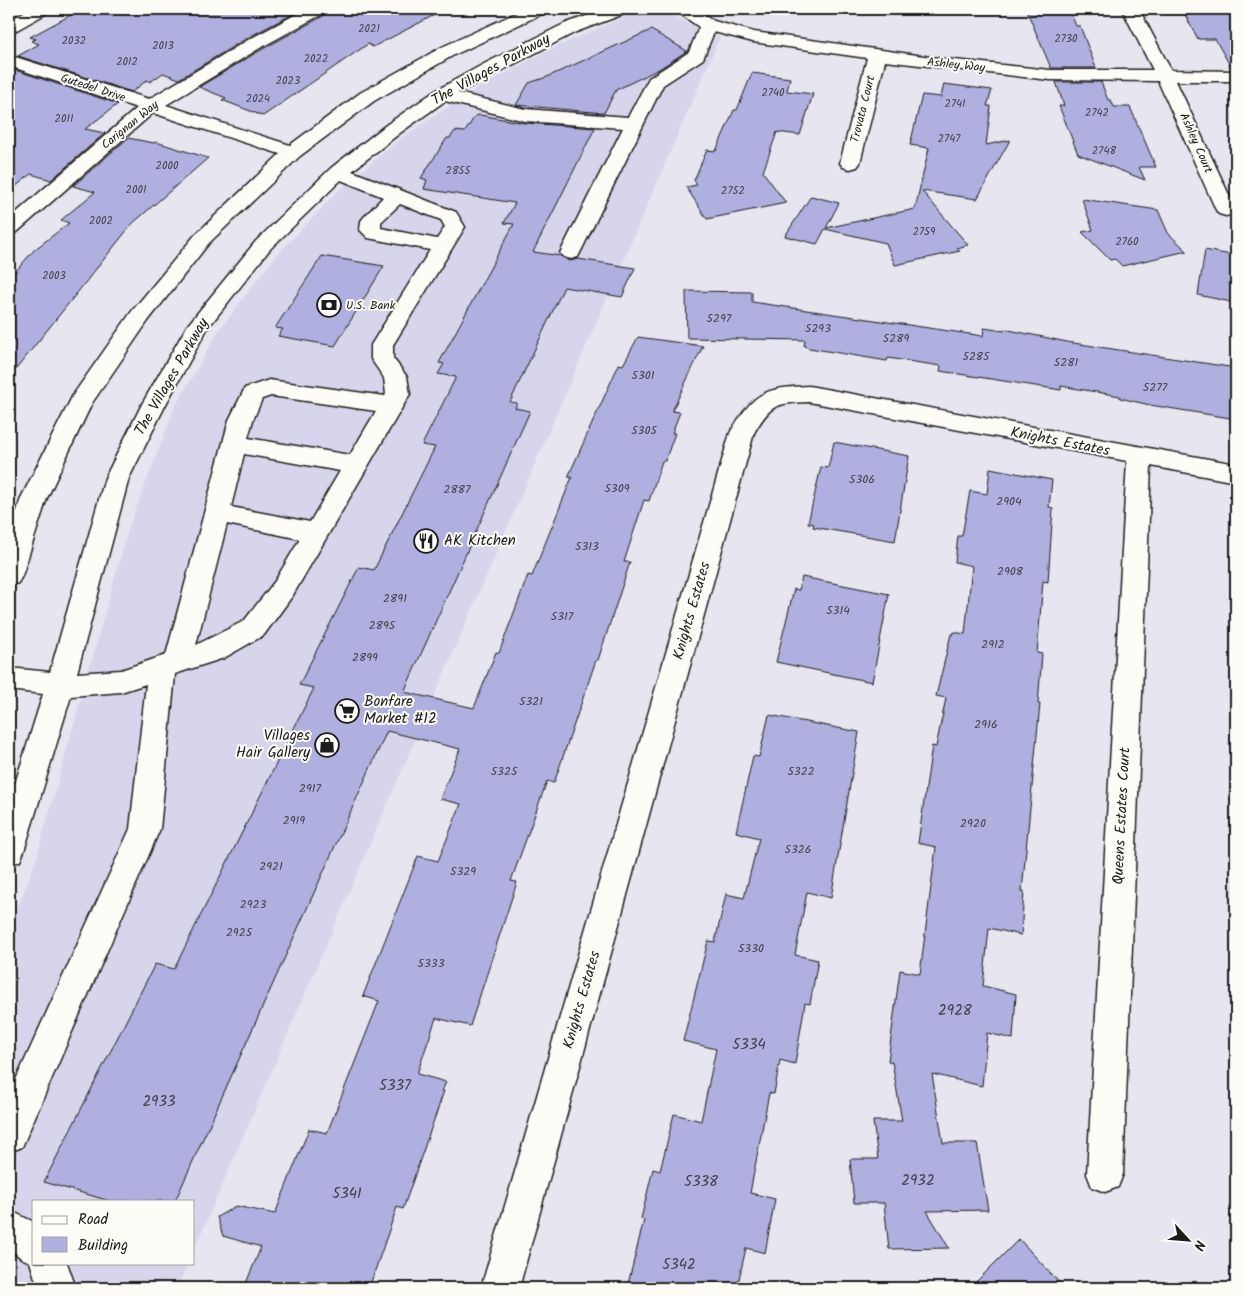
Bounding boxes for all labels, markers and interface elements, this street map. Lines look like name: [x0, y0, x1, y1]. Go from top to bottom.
house number: 2021: [358, 20, 380, 38]
street label: The Villages Parkway: [427, 27, 556, 113]
house number: 2730: [1054, 30, 1078, 48]
house number: 2032: [62, 32, 86, 50]
house number: 2013: [152, 37, 174, 55]
house number: 2022: [304, 50, 328, 68]
house number: 2012: [116, 53, 138, 71]
street label: Ashley Way: [926, 53, 986, 78]
street label: Gutedel Drive: [58, 69, 129, 108]
house number: 2023: [276, 72, 300, 90]
street label: Trovata Court: [845, 73, 881, 145]
house number: 2740: [761, 84, 785, 102]
house number: 2024: [246, 90, 270, 108]
house number: 2741: [945, 95, 965, 113]
street label: Carignan Way: [97, 96, 163, 154]
house number: 2742: [1085, 104, 1109, 122]
house number: 2011: [55, 110, 73, 128]
street label: Ashley Court: [1174, 110, 1218, 177]
house number: 2747: [938, 130, 961, 148]
house number: 2748: [1092, 142, 1116, 160]
house number: 2000: [156, 157, 179, 175]
house number: 2855: [446, 162, 472, 180]
house number: 2001: [126, 181, 146, 199]
house number: 2752: [721, 182, 745, 200]
house number: 2002: [89, 212, 113, 230]
house number: 2759: [913, 223, 936, 241]
house number: 2760: [1115, 233, 1139, 251]
house number: 2003: [42, 267, 66, 285]
bank icon: U.S. Bank: [316, 292, 342, 318]
place label: U.S. Bank: [346, 296, 396, 315]
house number: 5297: [707, 309, 732, 328]
street label: The Villages Parkway: [129, 313, 216, 440]
house number: 5293: [805, 319, 831, 338]
house number: 5289: [883, 329, 909, 348]
house number: 5285: [962, 347, 991, 366]
house number: 5281: [1054, 353, 1078, 372]
house number: 5301: [631, 366, 655, 385]
house number: 5277: [1143, 378, 1168, 397]
house number: 5305: [631, 421, 658, 440]
street label: Knights Estates: [1008, 421, 1112, 464]
house number: 5306: [849, 470, 875, 489]
house number: 5309: [604, 479, 630, 498]
house number: 2887: [444, 480, 471, 499]
house number: 2904: [996, 492, 1022, 511]
restaurant icon: AK Kitchen: [413, 528, 439, 554]
place label: AK Kitchen: [444, 529, 516, 553]
house number: 5313: [575, 537, 599, 556]
street label: Knights Estates: [667, 559, 718, 663]
house number: 2908: [997, 562, 1024, 581]
house number: 2891: [383, 589, 407, 608]
house number: 5314: [826, 601, 850, 620]
house number: 5317: [551, 607, 574, 626]
house number: 2895: [369, 616, 397, 635]
house number: 2912: [981, 635, 1005, 654]
house number: 2899: [352, 648, 378, 667]
place label: Bonfare Market #12: [364, 690, 437, 731]
house number: 5321: [519, 692, 543, 711]
supermarket icon: Bonfare Market #12: [334, 698, 360, 724]
house number: 2916: [974, 715, 998, 734]
place label: Villages Hair Gallery: [236, 724, 311, 765]
shop icon: Villages Hair Gallery: [314, 732, 340, 758]
street label: Queens Estates Court: [1106, 747, 1138, 885]
house number: 5325: [491, 762, 519, 781]
house number: 5322: [787, 762, 815, 781]
house number: 2917: [299, 779, 322, 798]
house number: 2919: [283, 811, 305, 830]
house number: 2920: [960, 814, 986, 833]
house number: 5326: [785, 840, 811, 859]
house number: 2921: [259, 857, 283, 876]
house number: 5329: [450, 862, 476, 881]
house number: 2923: [240, 895, 266, 914]
house number: 2925: [226, 923, 254, 942]
house number: 5330: [738, 939, 764, 958]
street label: Knights Estates: [557, 948, 608, 1052]
house number: 5333: [417, 954, 445, 973]
house number: 2928: [938, 999, 973, 1023]
house number: 5334: [732, 1033, 766, 1057]
house number: 5337: [379, 1074, 412, 1098]
house number: 2933: [142, 1090, 176, 1114]
house number: 2932: [901, 1169, 935, 1193]
house number: 5338: [684, 1170, 719, 1194]
house number: 5341: [332, 1182, 362, 1206]
legend: [32, 1200, 195, 1264]
text: Road: [78, 1208, 109, 1232]
north arrow: [1162, 1214, 1212, 1264]
text: Building: [78, 1234, 128, 1258]
text: N: [1187, 1236, 1211, 1254]
house number: 5342: [662, 1253, 696, 1277]

